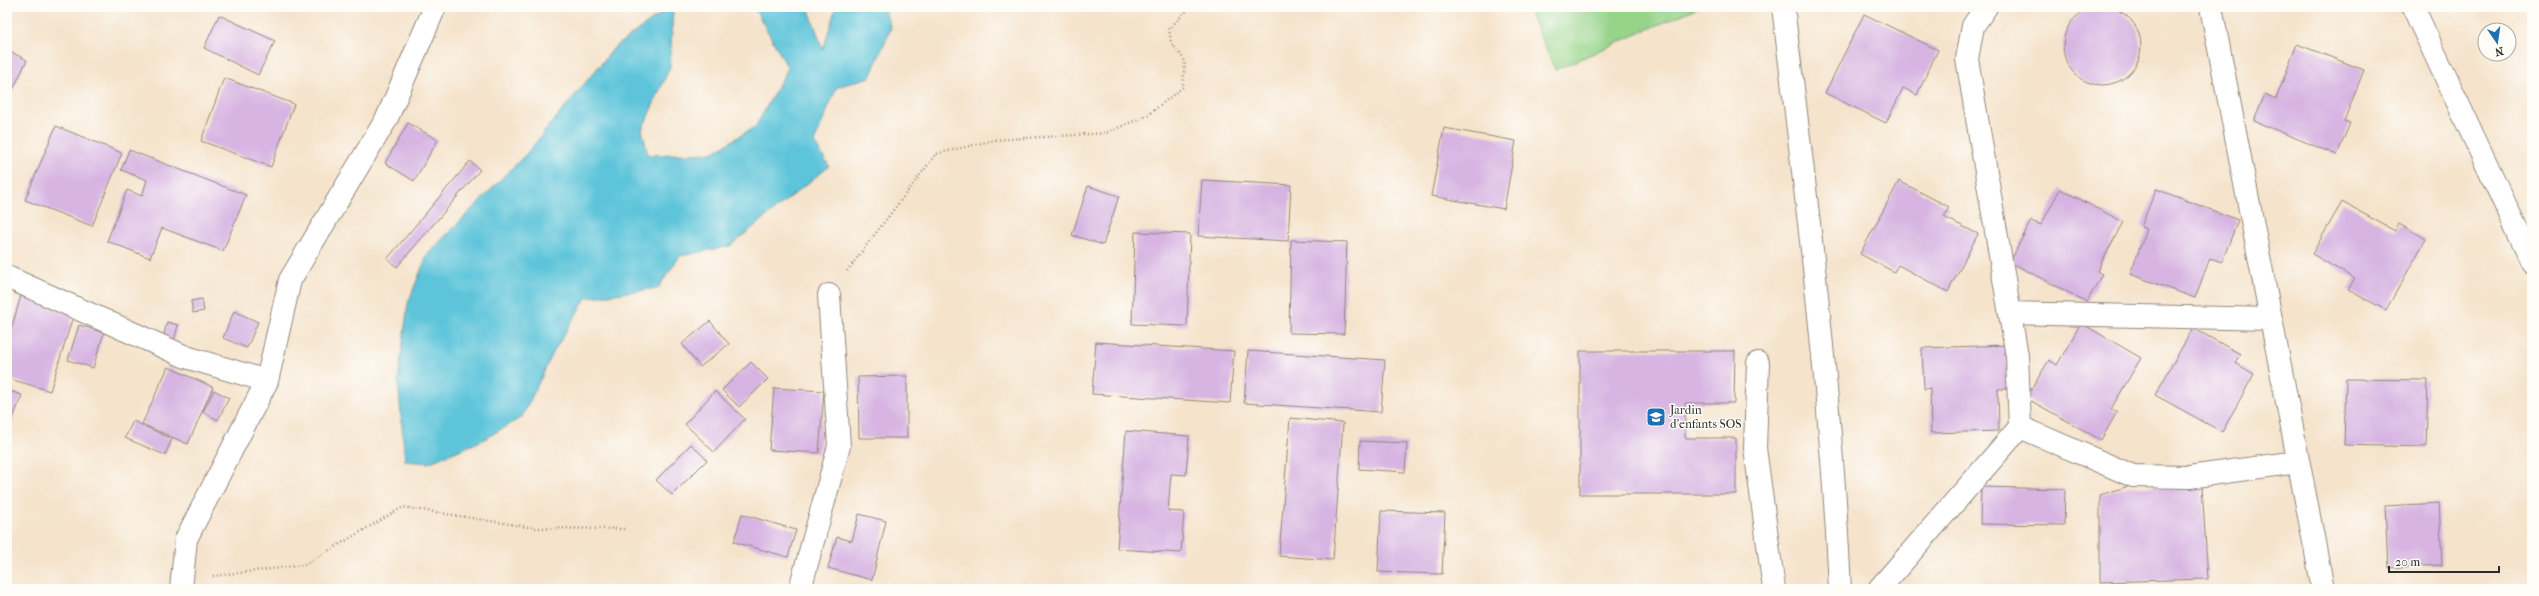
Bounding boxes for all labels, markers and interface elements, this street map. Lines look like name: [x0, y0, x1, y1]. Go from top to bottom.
north arrow: [2477, 22, 2517, 62]
text: N: [2493, 44, 2505, 59]
place label: Jardin d'enfants SOS: [1669, 403, 1741, 431]
school or university icon: Jardin d'enfants SOS: [1645, 406, 1667, 428]
scale bar: [2389, 548, 2499, 574]
text: 20 m: [2395, 555, 2420, 569]

